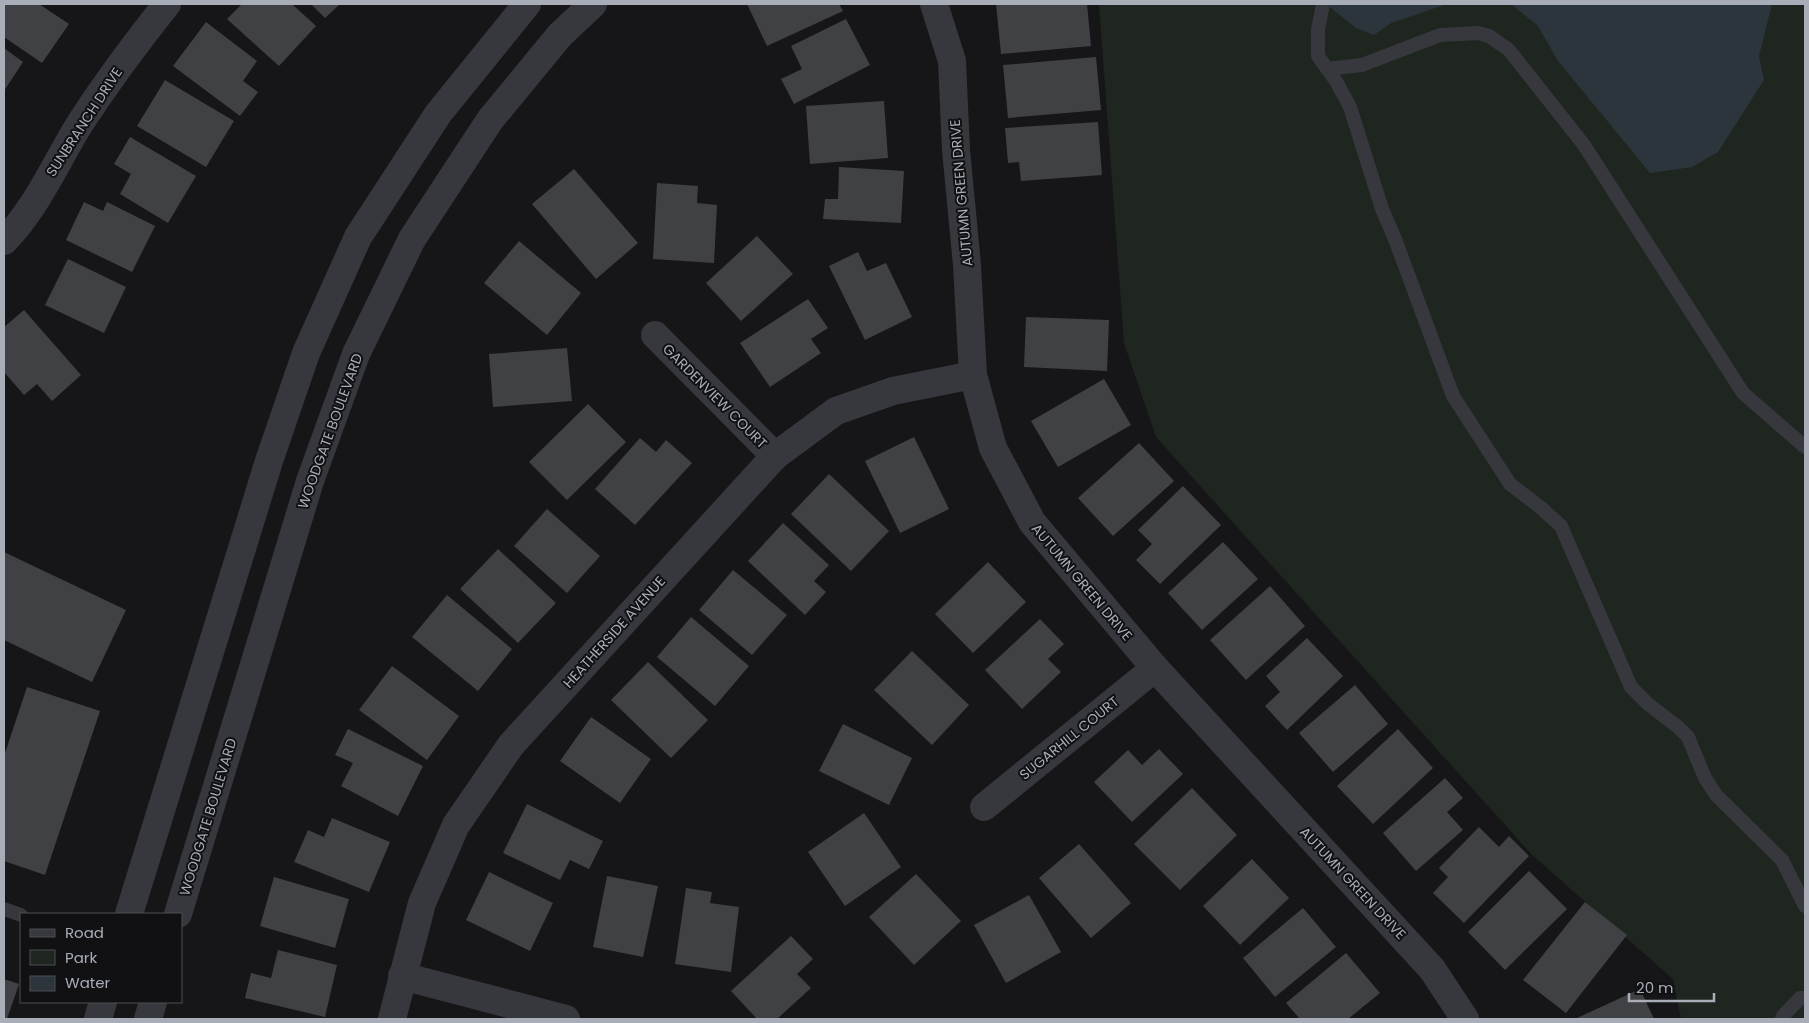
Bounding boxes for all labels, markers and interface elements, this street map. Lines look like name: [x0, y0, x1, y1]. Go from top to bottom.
street label: SUNBRANCH DRIVE: [41, 63, 127, 181]
street label: AUTUMN GREEN DRIVE: [945, 119, 977, 267]
street label: GARDENVIEW COURT: [658, 339, 772, 453]
street label: WOODGATE BOULEVARD: [293, 350, 367, 511]
street label: AUTUMN GREEN DRIVE: [1027, 519, 1137, 645]
street label: HEATHERSIDE AVENUE: [558, 572, 670, 692]
street label: SUGARHILL COURT: [1015, 691, 1123, 784]
street label: WOODGATE BOULEVARD: [174, 736, 242, 898]
street label: AUTUMN GREEN DRIVE: [1295, 822, 1411, 944]
legend: [20, 913, 182, 1003]
text: Road: [65, 922, 104, 943]
text: Park: [65, 947, 97, 968]
scale bar: [1629, 970, 1714, 1002]
text: Water: [65, 972, 111, 993]
text: 20 m: [1636, 977, 1674, 998]

